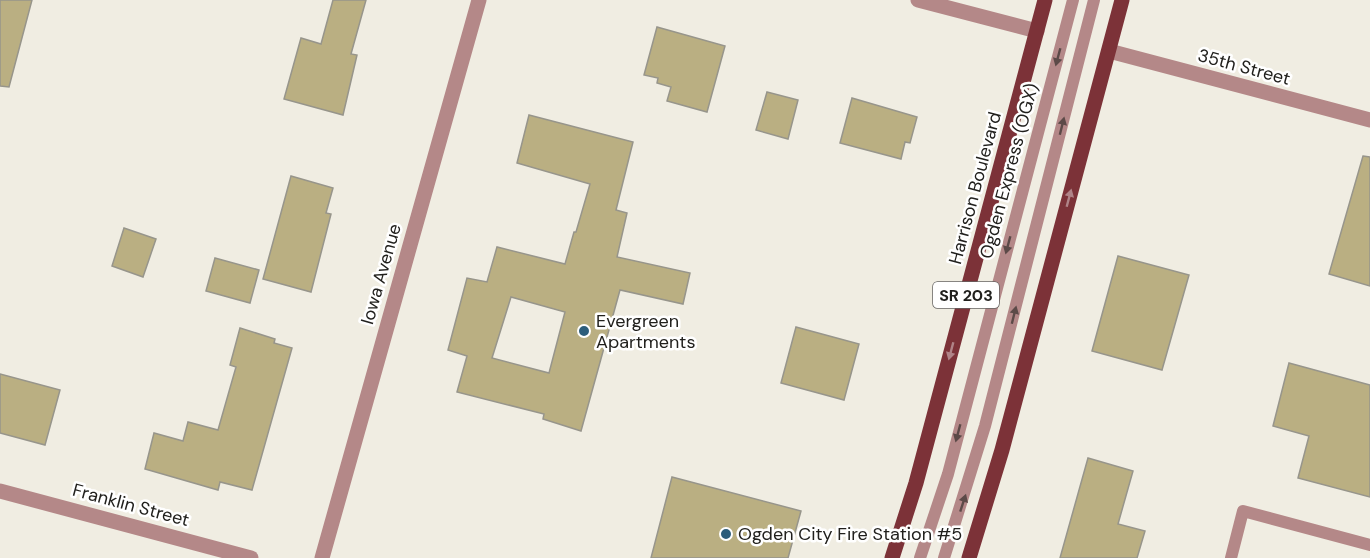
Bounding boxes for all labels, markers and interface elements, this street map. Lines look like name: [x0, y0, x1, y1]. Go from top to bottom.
street label: 35th Street: [1195, 43, 1293, 91]
one-way arrow: [1053, 47, 1063, 66]
street label: Ogden Express (OGX): [974, 81, 1044, 261]
street label: Harrison Boulevard: [943, 109, 1007, 267]
one-way arrow: [1058, 117, 1068, 135]
one-way arrow: [1065, 189, 1075, 207]
street label: Iowa Avenue: [355, 221, 407, 327]
one-way arrow: [1003, 236, 1013, 254]
road number: SR 203: [933, 282, 999, 308]
one-way arrow: [1009, 305, 1019, 324]
place label: Evergreen Apartments: [596, 309, 695, 354]
marker: Evergreen Apartments: [577, 324, 591, 338]
one-way arrow: [946, 343, 955, 361]
one-way arrow: [953, 424, 963, 443]
street label: Franklin Street: [70, 478, 192, 532]
one-way arrow: [959, 494, 968, 512]
place label: Ogden City Fire Station #5: [738, 522, 962, 546]
marker: Ogden City Fire Station #5: [719, 527, 733, 541]

